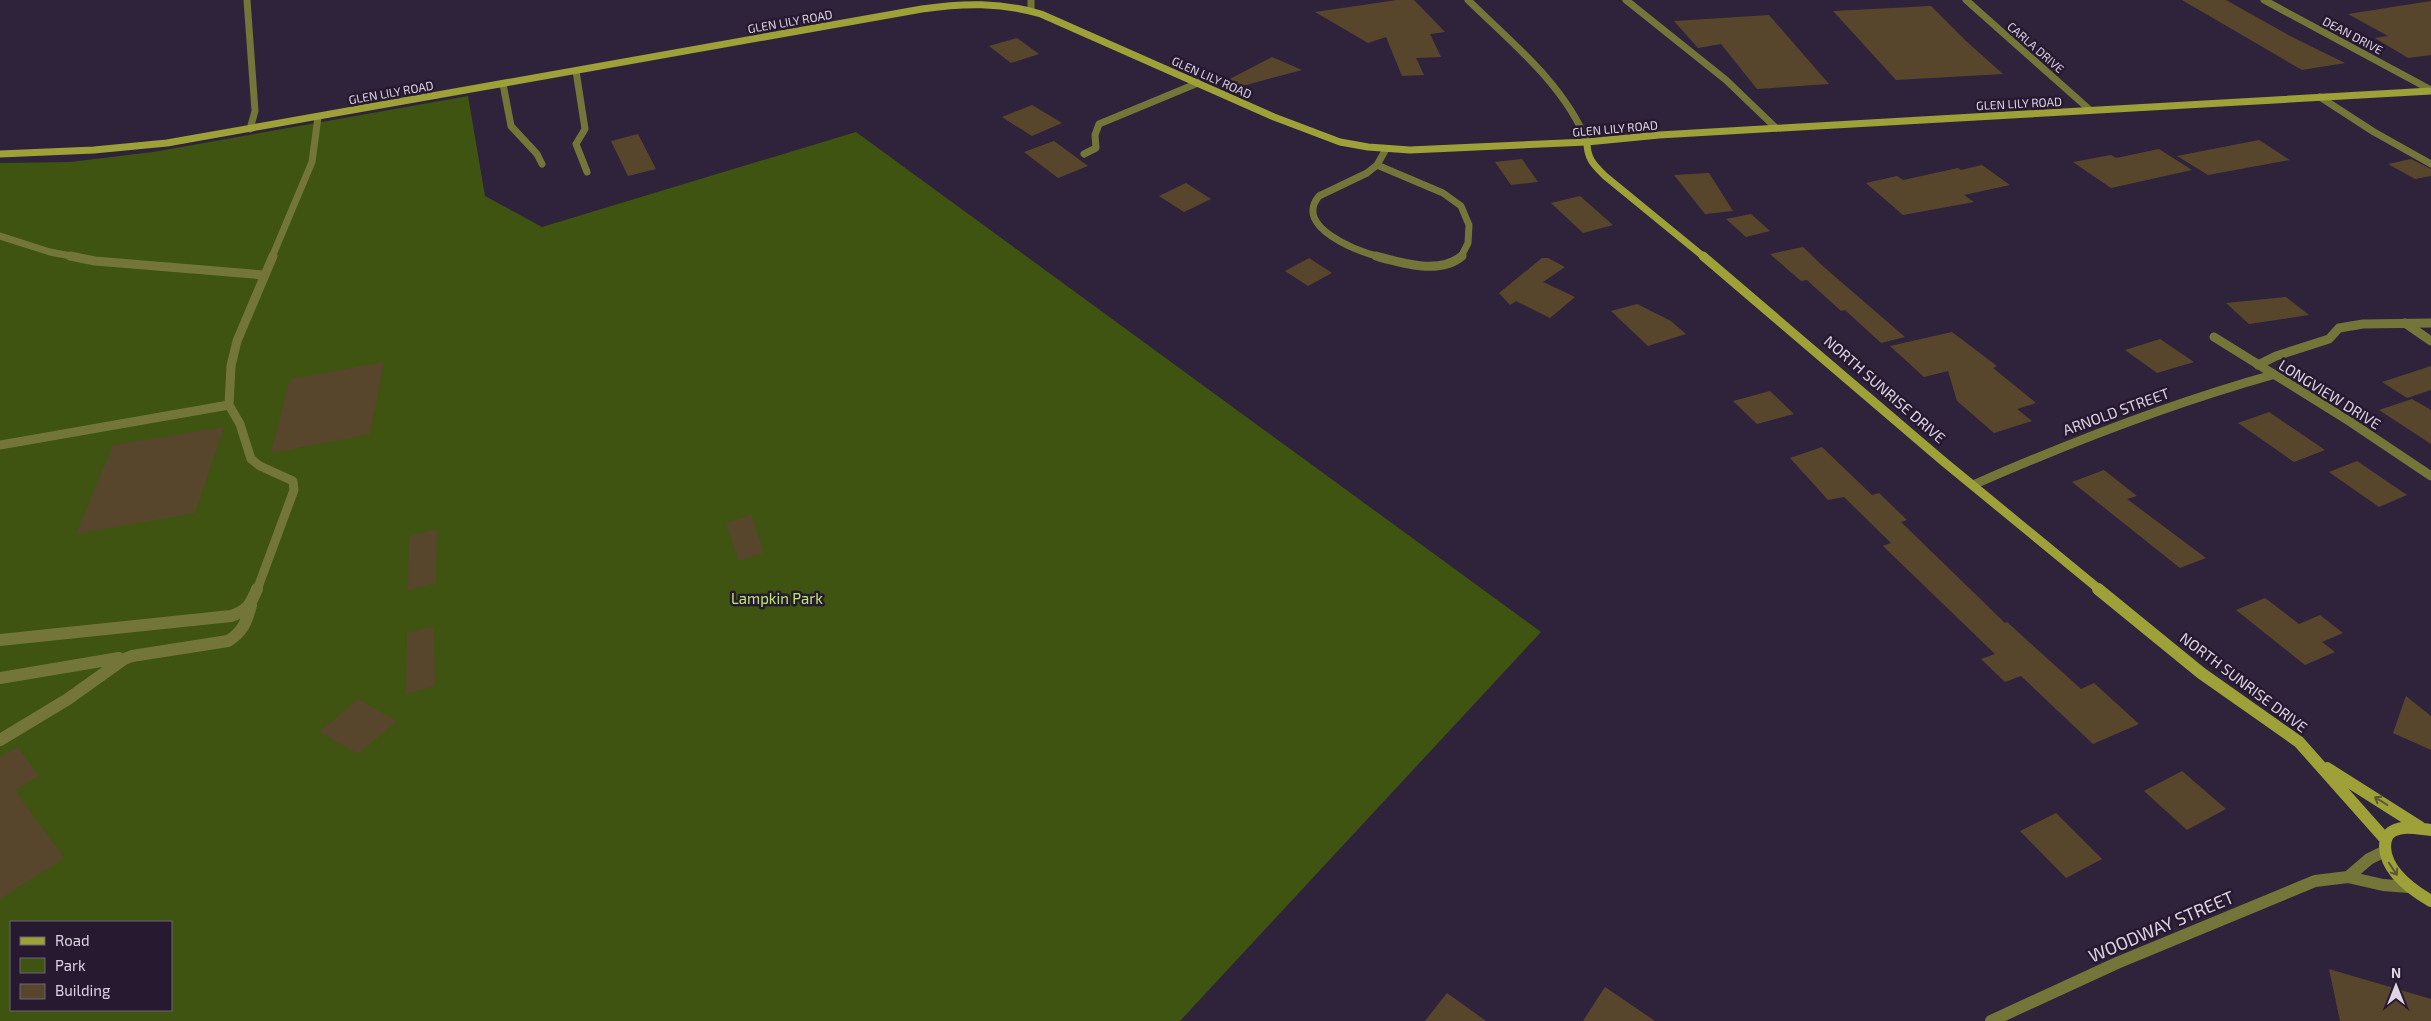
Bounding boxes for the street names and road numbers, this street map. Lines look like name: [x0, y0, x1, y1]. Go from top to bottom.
street label: GLEN LILY ROAD: [746, 7, 834, 35]
street label: DEAN DRIVE: [2321, 13, 2386, 57]
street label: CARLA DRIVE: [2005, 19, 2067, 76]
street label: GLEN LILY ROAD: [1170, 53, 1254, 101]
street label: GLEN LILY ROAD: [347, 78, 435, 106]
street label: GLEN LILY ROAD: [1976, 94, 2062, 112]
street label: GLEN LILY ROAD: [1572, 117, 1658, 139]
street label: NORTH SUNRISE DRIVE: [1821, 331, 1949, 447]
street label: LONGVIEW DRIVE: [2276, 355, 2384, 433]
street label: ARNOLD STREET: [2060, 383, 2172, 439]
street label: NORTH SUNRISE DRIVE: [2177, 628, 2311, 736]
street label: WOODWAY STREET: [2085, 885, 2238, 967]

